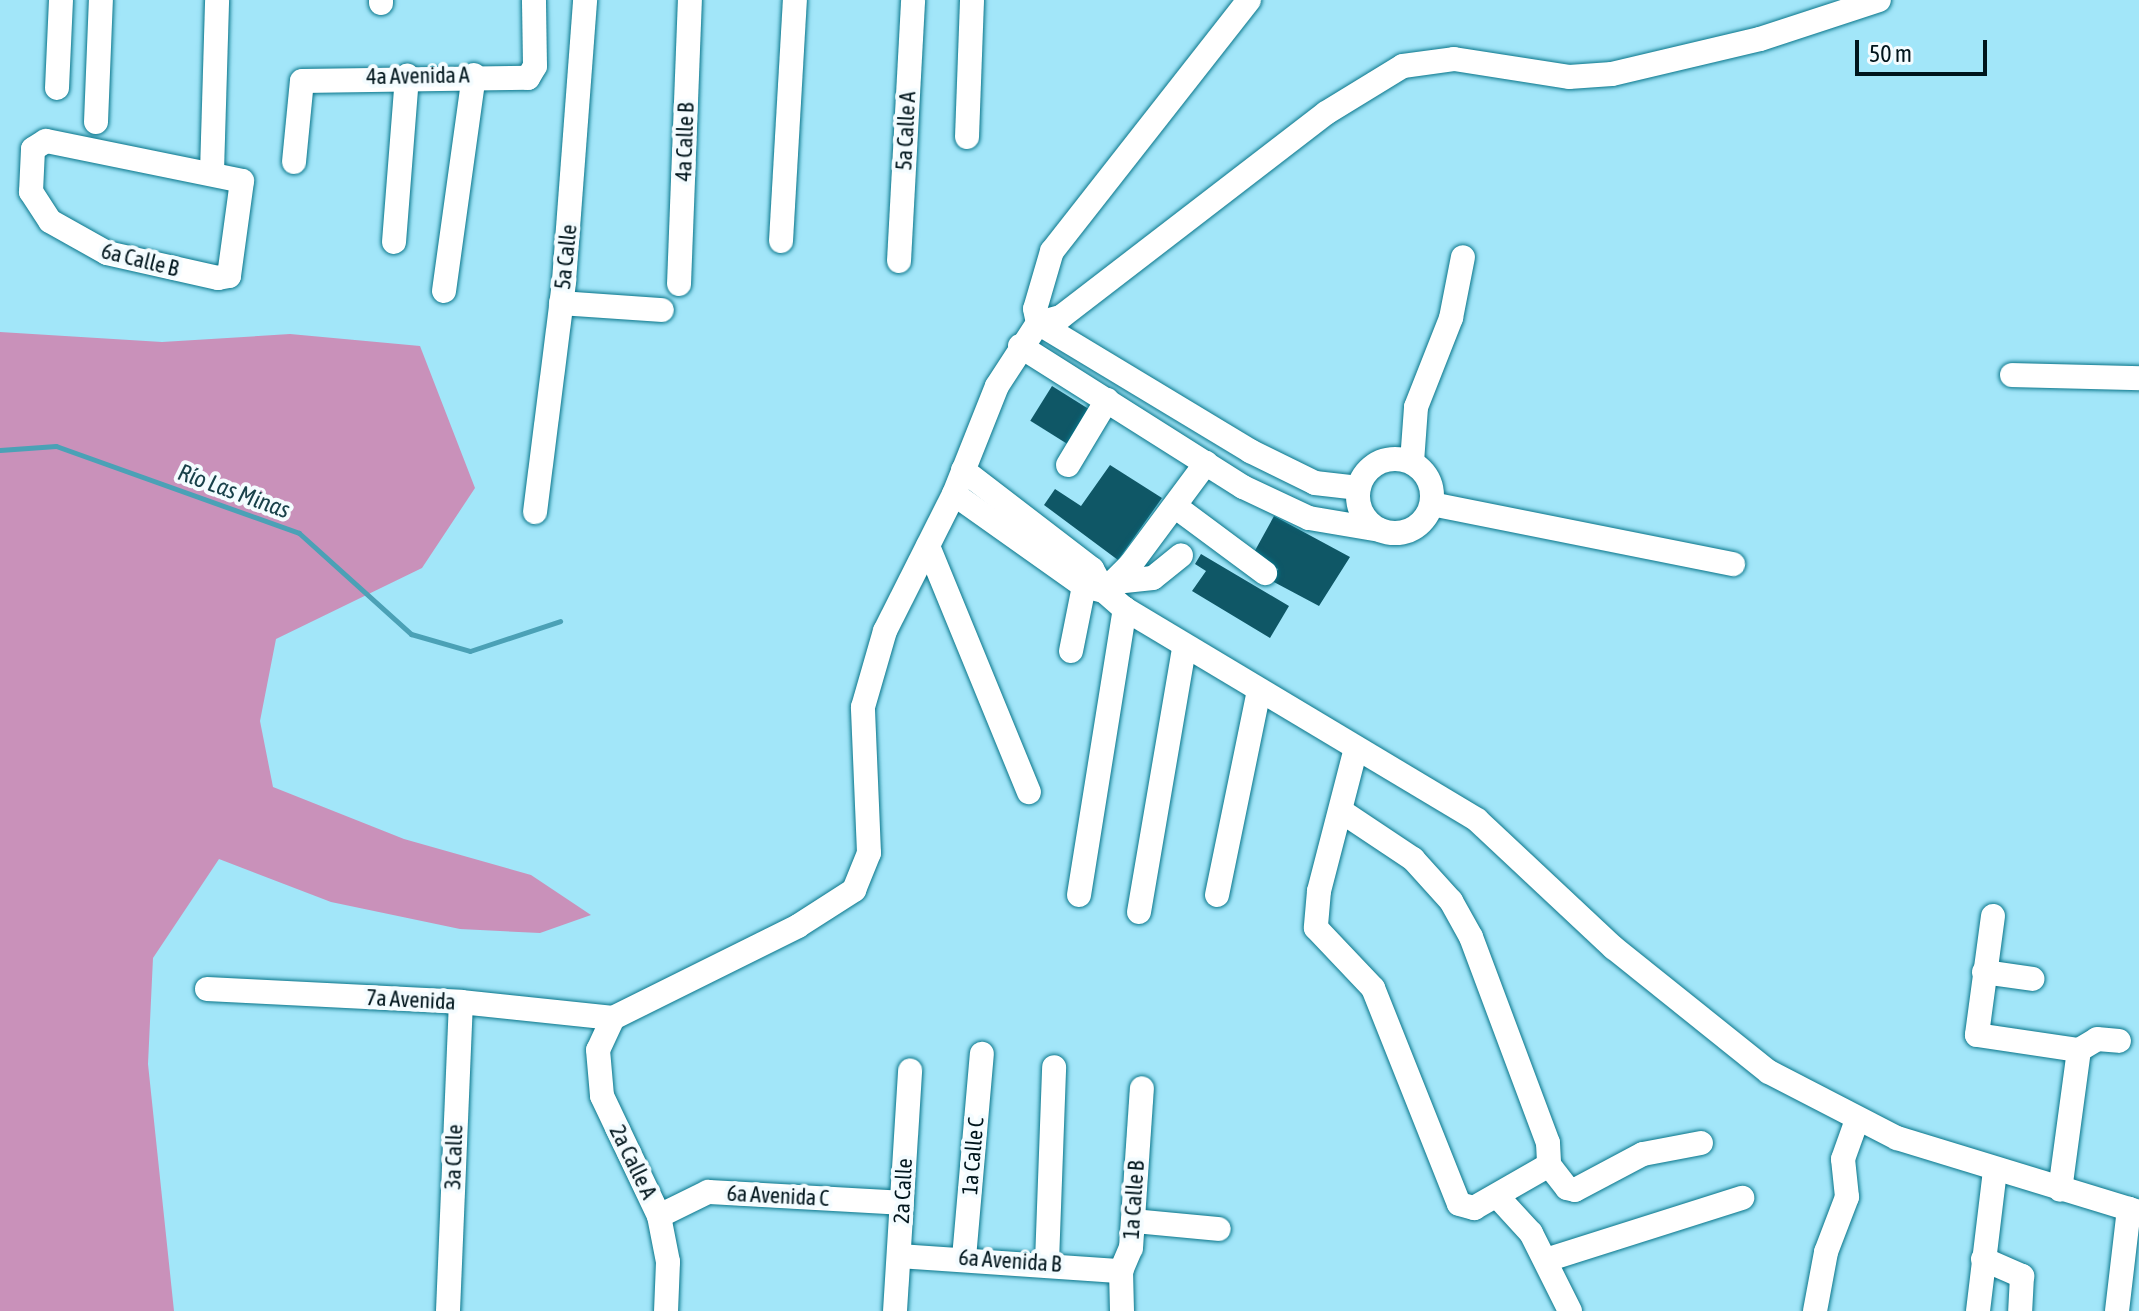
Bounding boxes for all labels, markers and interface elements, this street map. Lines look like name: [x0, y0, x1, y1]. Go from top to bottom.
scale bar: [1859, 24, 1991, 74]
text: 50 m: [1869, 40, 1912, 67]
street label: 4a Avenida A: [366, 62, 470, 90]
street label: 5a Calle A: [891, 91, 921, 171]
street label: 4a Calle B: [670, 102, 700, 182]
street label: 5a Calle: [549, 223, 583, 291]
street label: 6a Calle B: [99, 238, 181, 282]
water label: Río Las Minas: [174, 457, 294, 525]
street label: 7a Avenida: [366, 984, 456, 1016]
street label: 1a Calle C: [956, 1116, 990, 1196]
street label: 2a Calle A: [604, 1121, 662, 1203]
street label: 3a Calle: [440, 1124, 468, 1190]
street label: 2a Calle: [888, 1158, 918, 1224]
street label: 1a Calle B: [1118, 1160, 1150, 1240]
street label: 6a Avenida C: [726, 1180, 830, 1212]
street label: 6a Avenida B: [958, 1244, 1062, 1278]

